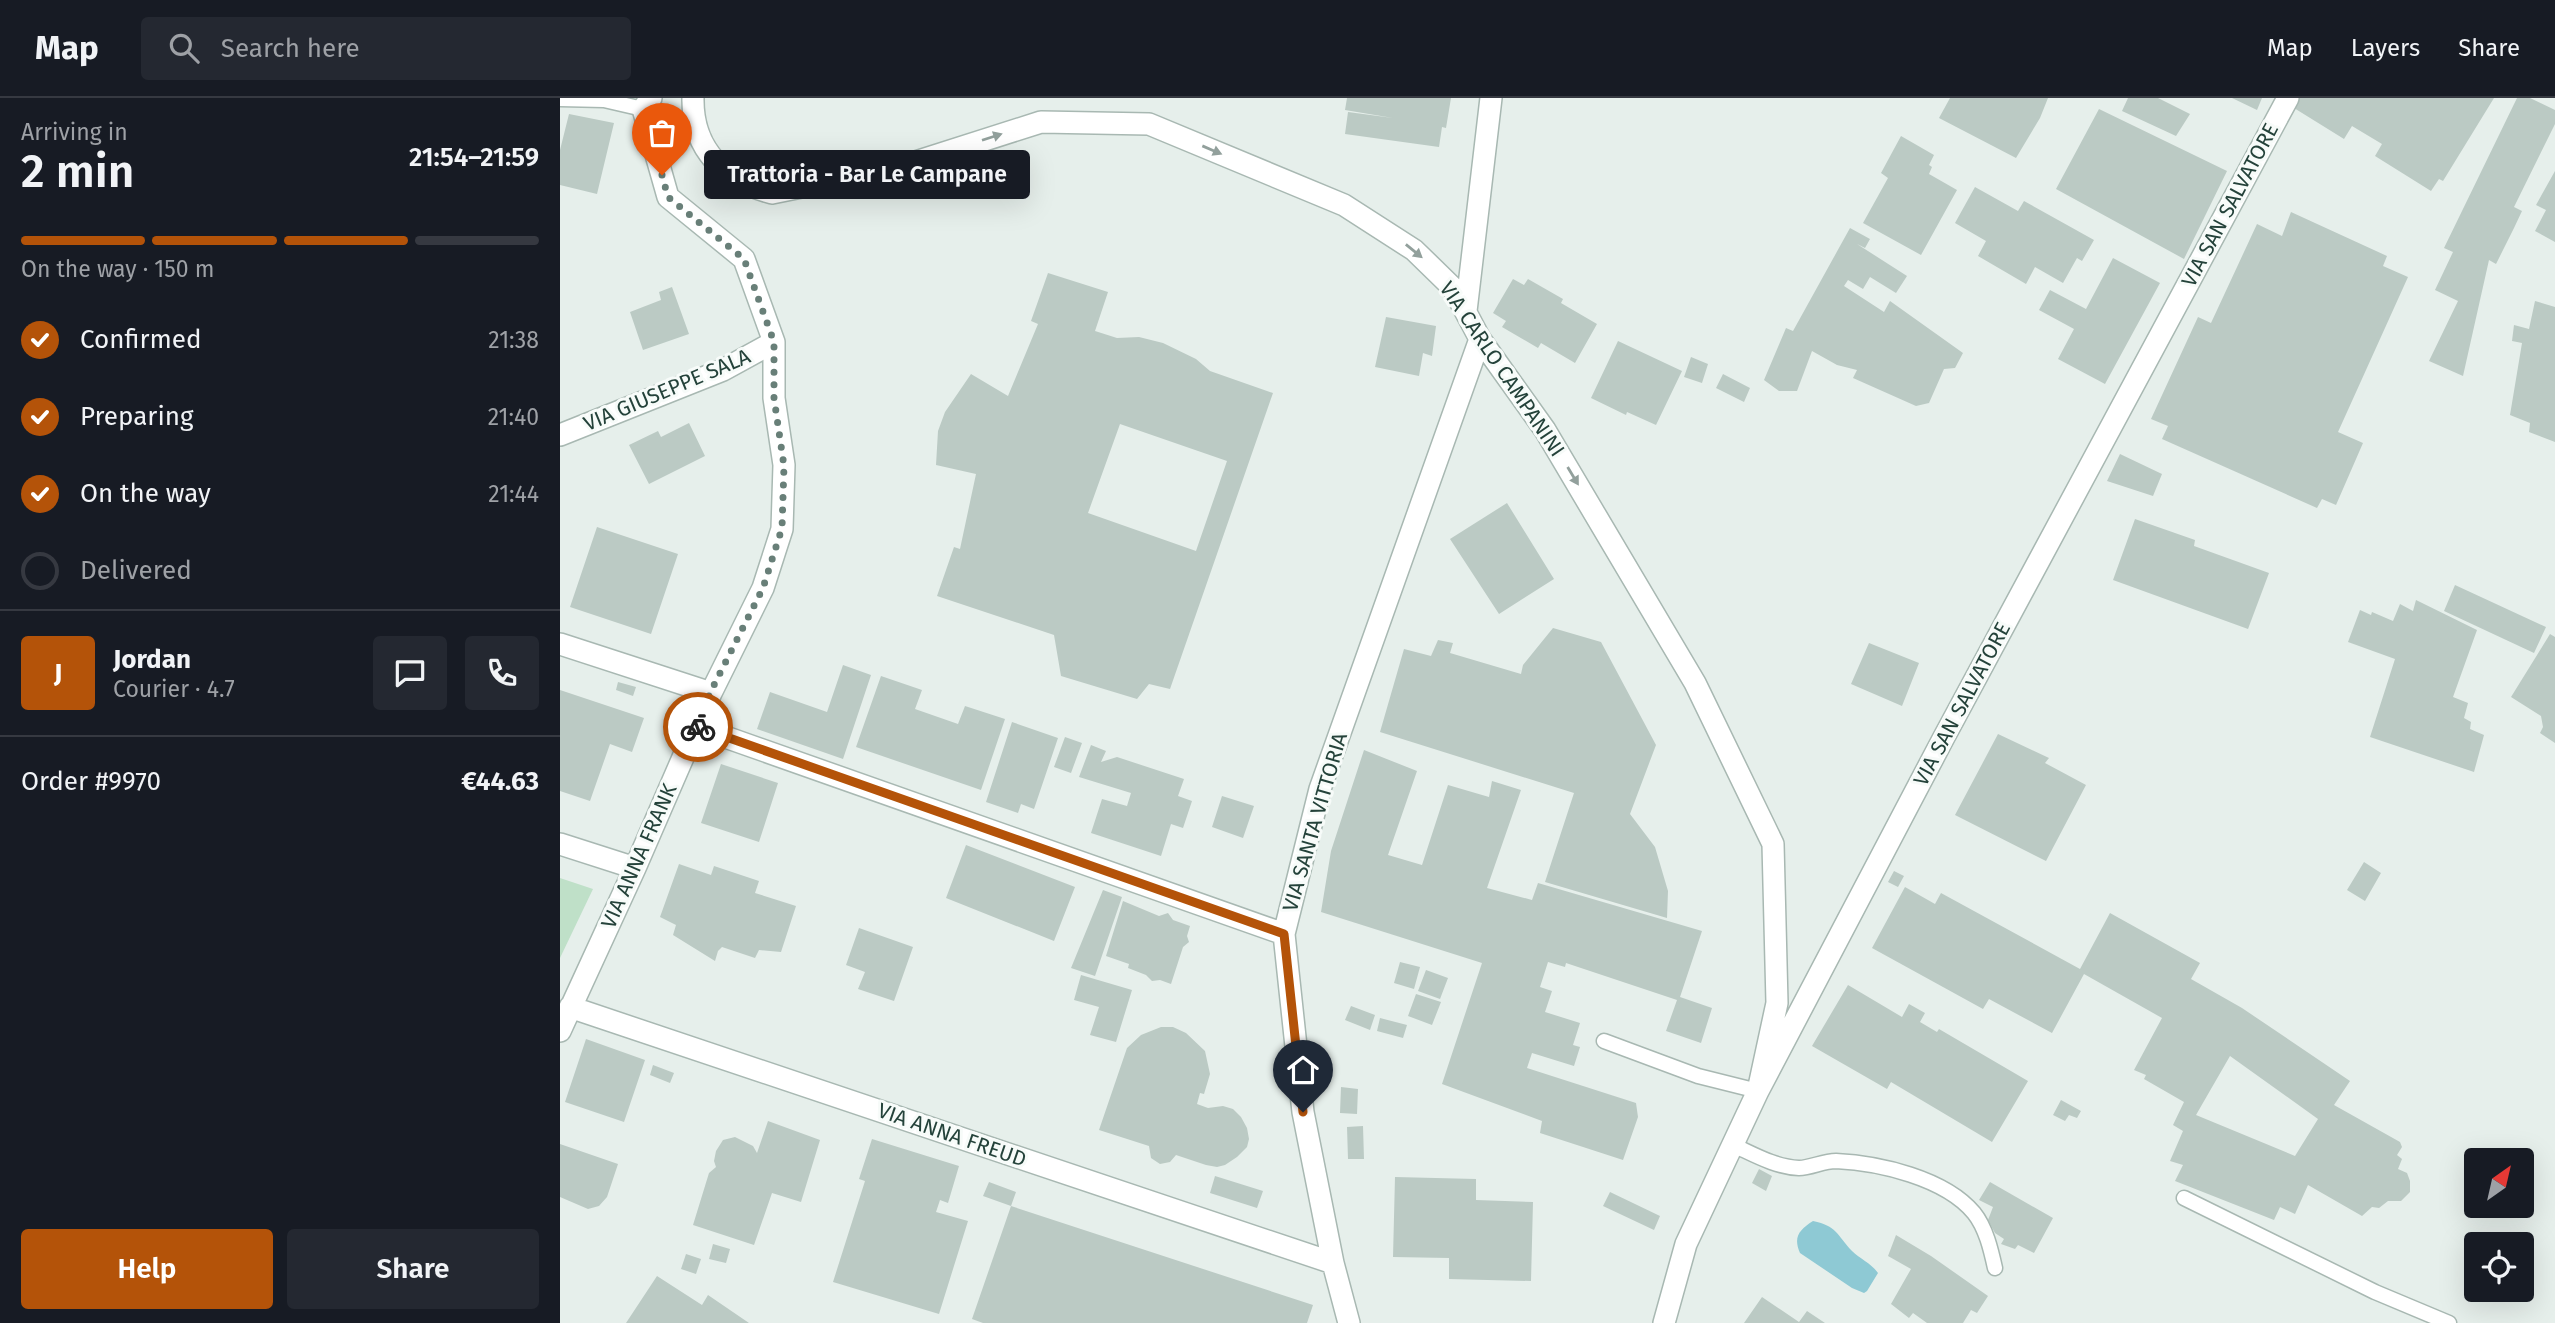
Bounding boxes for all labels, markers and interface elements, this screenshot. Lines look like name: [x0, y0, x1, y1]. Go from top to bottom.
search box: [141, 17, 631, 80]
text: Map: [35, 28, 99, 68]
icon: search: [165, 29, 203, 67]
text: Search here: [221, 33, 360, 64]
text: Map: [2267, 34, 2313, 62]
text: Layers: [2351, 34, 2420, 62]
text: Share: [2458, 34, 2520, 62]
pin: [632, 103, 692, 175]
icon: bag: [643, 114, 681, 152]
text: Arriving in: [21, 118, 128, 146]
street label: VIA SAN SALVATORE: [2176, 119, 2284, 291]
one-way arrow: [982, 131, 1003, 142]
text: 21:54–21:59: [409, 142, 539, 173]
text: 2 min: [21, 144, 134, 199]
one-way arrow: [1202, 144, 1222, 156]
callout: Trattoria - Bar Le Campane: [704, 150, 1030, 200]
text: Trattoria - Bar Le Campane: [727, 160, 1007, 188]
one-way arrow: [1405, 244, 1423, 259]
text: On the way · 150 m: [21, 255, 214, 283]
street label: VIA CARLO CAMPANINI: [1434, 276, 1570, 462]
icon: check: [21, 321, 59, 359]
text: Confirmed: [80, 324, 201, 355]
text: 21:38: [488, 326, 539, 354]
street label: VIA GIUSEPPE SALA: [580, 343, 754, 437]
icon: check: [21, 398, 59, 436]
text: Preparing: [80, 401, 193, 432]
text: 21:40: [488, 403, 539, 431]
one-way arrow: [1566, 466, 1579, 485]
icon: check: [21, 475, 59, 513]
text: On the way: [80, 478, 211, 509]
text: 21:44: [488, 480, 539, 508]
text: Delivered: [80, 555, 192, 586]
street label: VIA SAN SALVATORE: [1908, 618, 2016, 790]
button: chat: [373, 636, 447, 710]
button: phone: [465, 636, 539, 710]
text: Jordan: [113, 644, 191, 675]
text: J: [54, 658, 62, 689]
text: Courier · 4.7: [113, 675, 235, 703]
courier: [663, 692, 733, 762]
icon: bike: [679, 708, 717, 746]
street label: VIA SANTA VITTORIA: [1277, 730, 1353, 914]
text: Order #9970: [21, 766, 161, 797]
text: €44.63: [461, 766, 539, 797]
street label: VIA ANNA FRANK: [595, 779, 683, 932]
pin: [1273, 1040, 1333, 1112]
icon: home: [1284, 1051, 1322, 1089]
street label: VIA ANNA FREUD: [874, 1097, 1030, 1173]
north arrow: [2464, 1148, 2534, 1218]
map controls: [2464, 1148, 2534, 1302]
button: Help: [21, 1229, 273, 1309]
button: Share: [287, 1229, 539, 1309]
button: locate: [2464, 1232, 2534, 1302]

